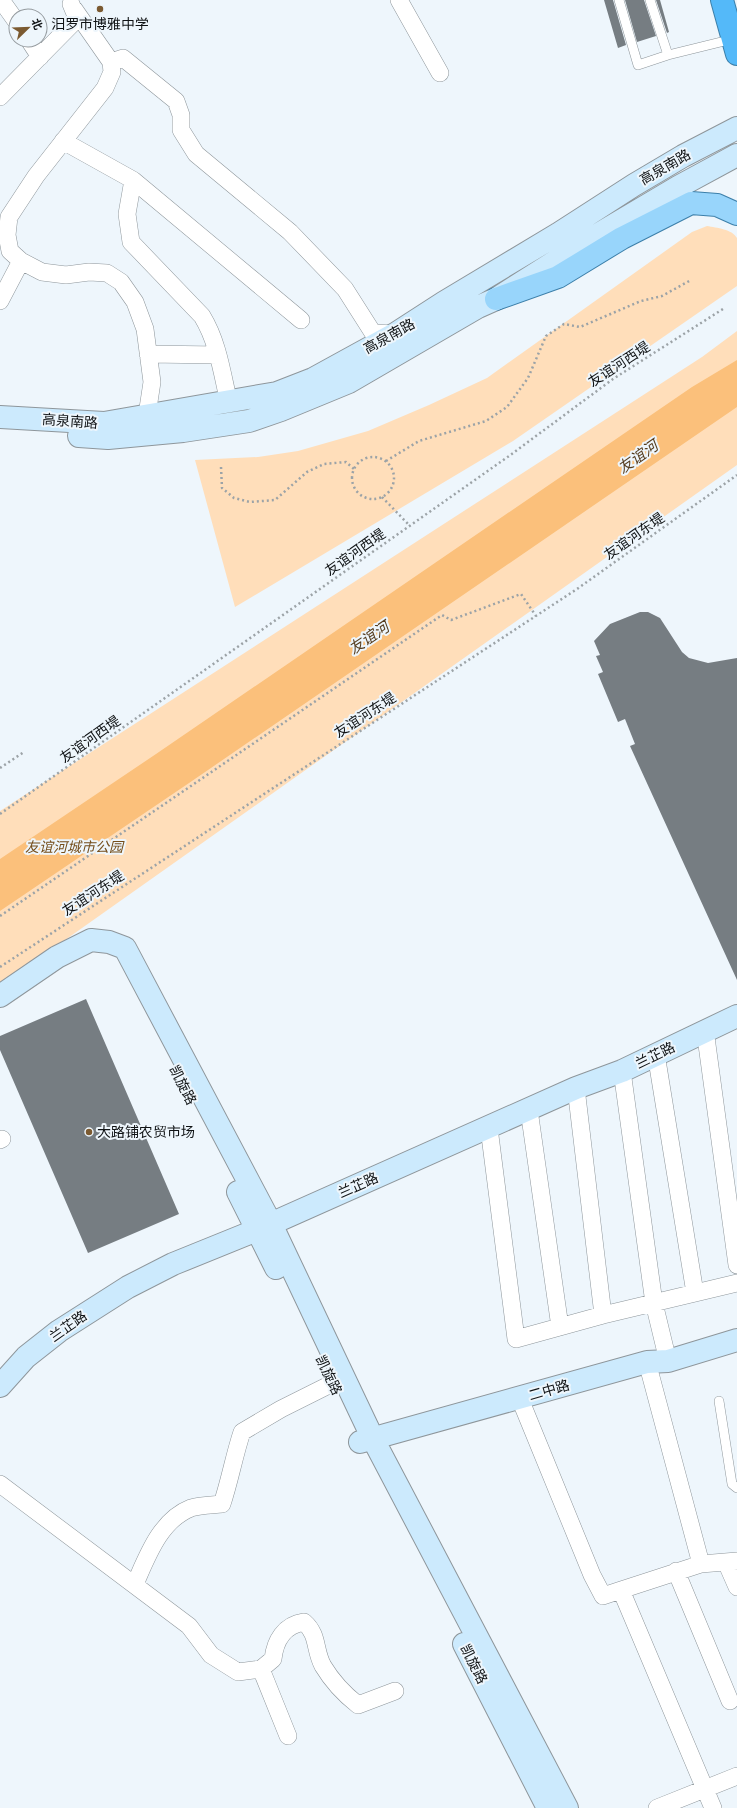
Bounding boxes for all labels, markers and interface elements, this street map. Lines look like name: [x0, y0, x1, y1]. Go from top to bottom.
marker: 汨罗市博雅中学: [95, 4, 105, 14]
north arrow: [8, 8, 48, 48]
place label: 汨罗市博雅中学: [51, 16, 149, 33]
text: 北: [29, 17, 45, 32]
street label: 高泉南路: [637, 146, 694, 189]
street label: 高泉南路: [361, 315, 418, 357]
street label: 友谊河西堤: [585, 338, 653, 391]
street label: 高泉南路: [41, 411, 98, 432]
water label: 友谊河: [614, 435, 664, 477]
street label: 友谊河东堤: [601, 509, 668, 563]
street label: 友谊河西堤: [322, 525, 389, 579]
water label: 友谊河: [345, 616, 395, 658]
street label: 友谊河东堤: [331, 689, 399, 742]
street label: 友谊河西堤: [57, 712, 124, 766]
park label: 友谊河城市公园: [25, 839, 125, 856]
street label: 友谊河东堤: [59, 867, 127, 920]
street label: 兰芷路: [633, 1039, 678, 1072]
street label: 凯旋路: [165, 1063, 200, 1108]
place label: 大路铺农贸市场: [97, 1124, 195, 1141]
marker: 大路铺农贸市场: [84, 1127, 94, 1137]
street label: 兰芷路: [336, 1169, 381, 1202]
street label: 兰芷路: [46, 1307, 90, 1345]
street label: 凯旋路: [312, 1353, 345, 1398]
street label: 二中路: [527, 1377, 572, 1404]
street label: 凯旋路: [456, 1642, 491, 1687]

